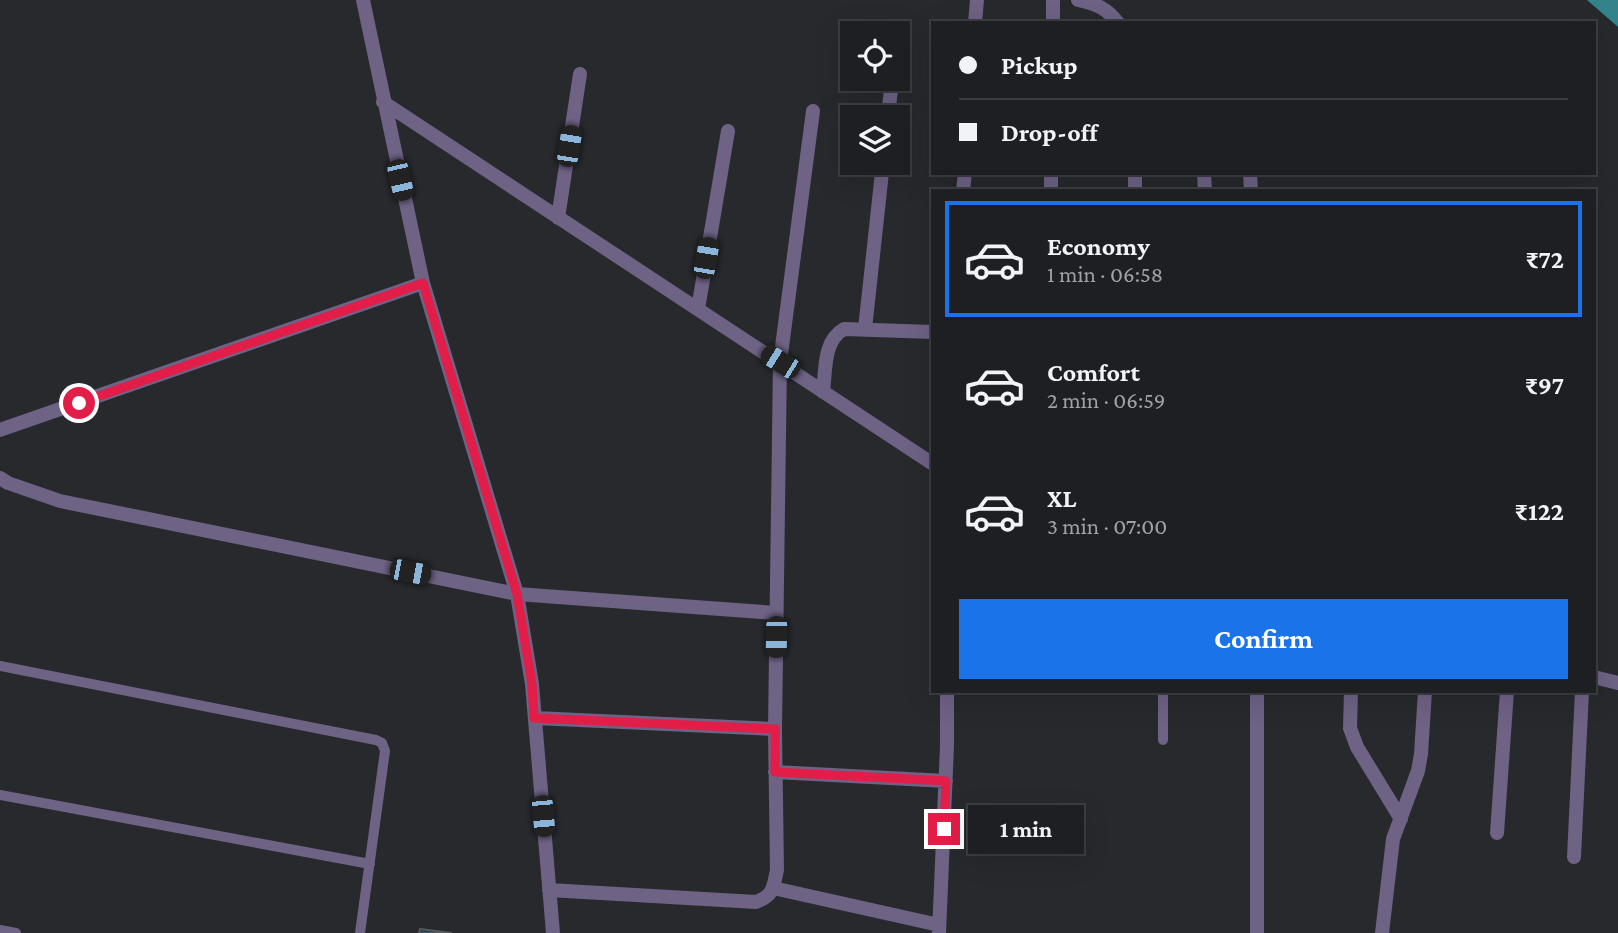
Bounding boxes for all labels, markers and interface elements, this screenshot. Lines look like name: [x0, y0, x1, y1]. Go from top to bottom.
map controls: [840, 21, 910, 175]
button: locate: [840, 21, 910, 91]
text: Pickup: [1001, 51, 1078, 80]
button: layers: [840, 105, 910, 175]
text: Drop-off: [1001, 118, 1098, 147]
car: [556, 124, 583, 168]
car: [386, 157, 415, 203]
icon: car: [963, 228, 1026, 291]
text: Economy: [1047, 232, 1150, 261]
car: [693, 235, 720, 281]
text: ₹72: [1526, 245, 1564, 274]
text: 1 min · 06:58: [1047, 261, 1163, 287]
car: [757, 342, 804, 382]
icon: car: [963, 354, 1026, 417]
text: Comfort: [1047, 358, 1140, 387]
text: ₹97: [1525, 371, 1564, 400]
route start: [63, 387, 95, 419]
text: 2 min · 06:59: [1047, 387, 1165, 413]
icon: car: [963, 480, 1026, 543]
text: XL: [1047, 484, 1076, 513]
text: ₹122: [1514, 497, 1564, 526]
text: 3 min · 07:00: [1047, 513, 1167, 539]
car: [388, 558, 433, 586]
button: Confirm: [959, 599, 1568, 679]
car: [766, 616, 787, 658]
car: [531, 794, 556, 838]
callout: 1 min: [968, 804, 1084, 854]
route end: [928, 813, 960, 845]
text: 1 min: [1000, 816, 1052, 842]

